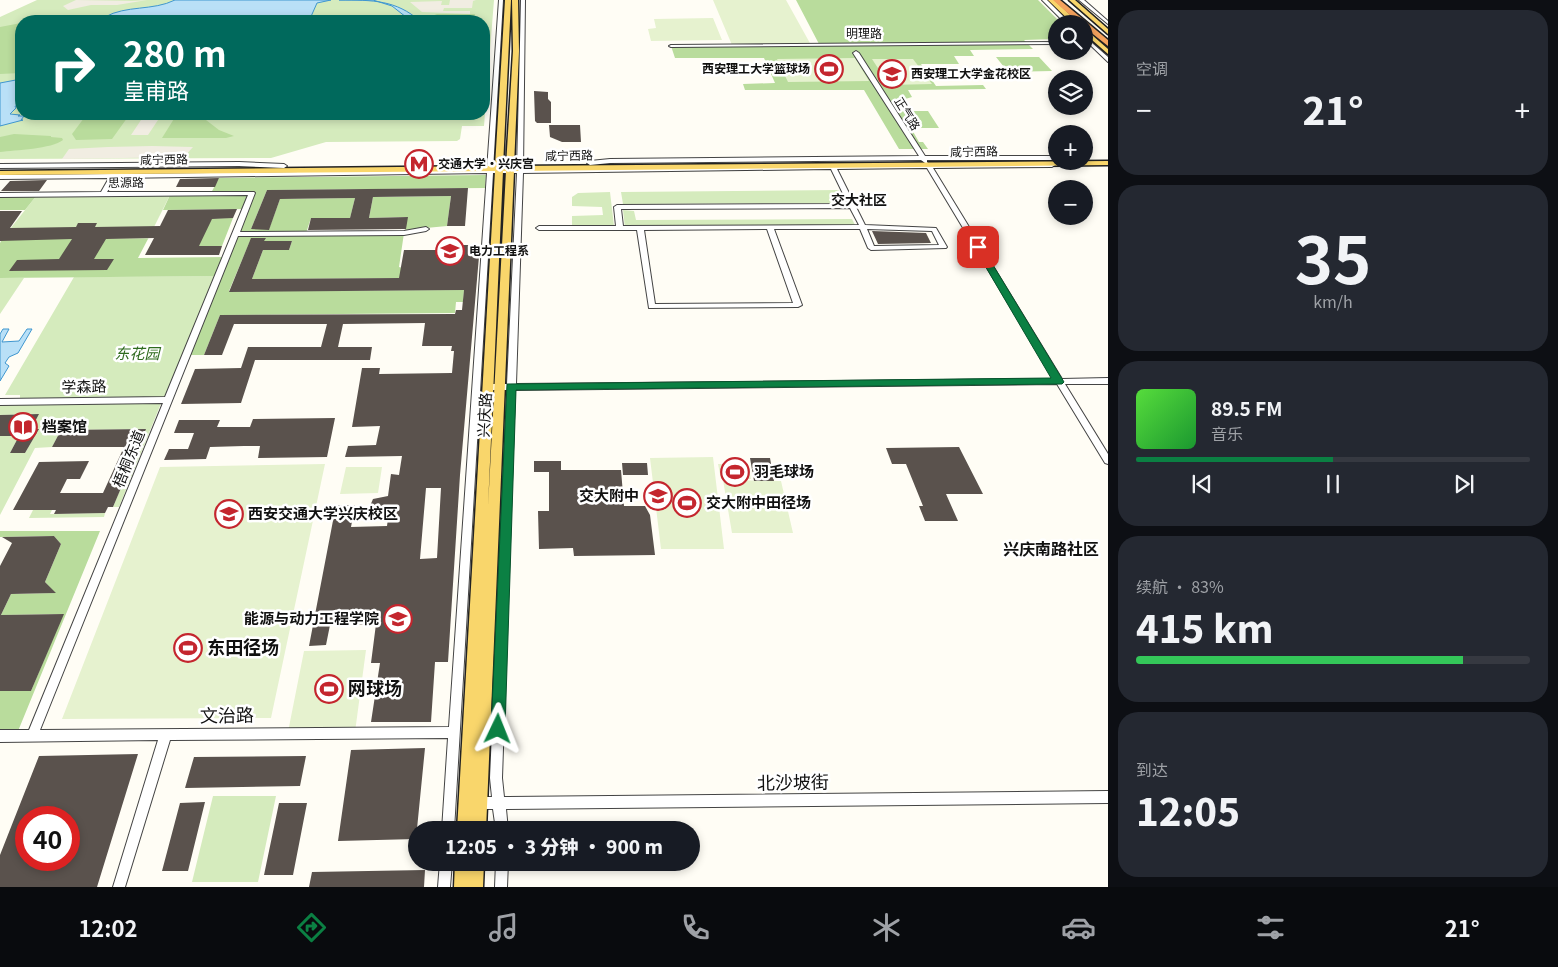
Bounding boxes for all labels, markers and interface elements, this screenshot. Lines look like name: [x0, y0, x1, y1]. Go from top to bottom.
map controls: [1048, 15, 1093, 225]
button: search: [1048, 15, 1093, 60]
street label: 明理路: [846, 24, 882, 41]
text: 280 m: [123, 26, 227, 77]
icon: right: [40, 35, 105, 100]
sports icon: 西安理工大学篮球场: [814, 54, 844, 84]
text: 空调: [1136, 56, 1168, 80]
place label: 西安理工大学篮球场: [702, 59, 810, 76]
school or university icon: 西安理工大学金花校区: [877, 59, 907, 89]
place label: 西安理工大学金花校区: [911, 64, 1031, 81]
button: layers: [1048, 70, 1093, 115]
text: 皇甫路: [123, 73, 189, 105]
text: 21°: [1302, 81, 1364, 136]
text: −: [1136, 89, 1152, 129]
text: +: [1514, 89, 1530, 129]
street label: 正气路: [892, 93, 925, 133]
button: +: [1048, 125, 1093, 170]
street label: 咸宁西路: [950, 142, 998, 159]
street label: 咸宁西路: [545, 146, 593, 163]
metro station icon: 交通大学·兴庆宫: [404, 149, 434, 179]
street label: 咸宁西路: [140, 150, 188, 167]
place label: 交通大学·兴庆宫: [438, 154, 534, 171]
street label: 思源路: [108, 173, 144, 190]
button: −: [1048, 180, 1093, 225]
district label: 交大社区: [831, 189, 887, 209]
text: 35: [1295, 209, 1371, 303]
pin: [957, 226, 999, 268]
icon: arrive: [964, 233, 992, 261]
school or university icon: 电力工程系: [435, 236, 465, 266]
place label: 电力工程系: [469, 241, 529, 258]
text: km/h: [1313, 289, 1353, 313]
park label: 东花园: [114, 342, 161, 363]
street label: 学森路: [61, 375, 107, 396]
street label: 兴庆路: [472, 392, 495, 438]
text: 89.5 FM: [1211, 394, 1282, 421]
library icon: 档案馆: [8, 412, 38, 442]
place label: 档案馆: [42, 415, 87, 436]
text: 音乐: [1211, 421, 1243, 445]
street label: 梧桐东道: [107, 427, 149, 490]
sports icon: 羽毛球场: [720, 457, 750, 487]
place label: 羽毛球场: [754, 460, 814, 481]
icon: previous: [1188, 470, 1216, 498]
icon: pause: [1319, 470, 1347, 498]
icon: next: [1450, 470, 1478, 498]
school or university icon: 交大附中: [643, 481, 673, 511]
place label: 交大附中: [579, 484, 639, 505]
sports icon: 交大附中田径场: [672, 488, 702, 518]
place label: 交大附中田径场: [706, 491, 811, 512]
school or university icon: 西安交通大学兴庆校区: [214, 499, 244, 529]
place label: 西安交通大学兴庆校区: [248, 502, 398, 523]
district label: 兴庆南路社区: [1003, 536, 1099, 560]
text: 续航 · 83%: [1136, 574, 1224, 598]
text: 415 km: [1136, 599, 1274, 654]
school or university icon: 能源与动力工程学院: [383, 604, 413, 634]
place label: 能源与动力工程学院: [244, 607, 379, 628]
sports icon: 东田径场: [173, 633, 203, 663]
place label: 东田径场: [207, 633, 279, 659]
sports icon: 网球场: [314, 674, 344, 704]
place label: 网球场: [348, 674, 402, 700]
street label: 文治路: [200, 701, 254, 727]
position arrow: [471, 702, 523, 754]
text: 到达: [1136, 757, 1168, 781]
street label: 北沙坡街: [757, 767, 829, 795]
text: 12:05: [1136, 782, 1240, 837]
speed limit sign: 40: [15, 806, 80, 871]
text: 12:05 · 3 分钟 · 900 m: [445, 832, 663, 859]
icon: directions: [294, 910, 329, 945]
icon: music: [486, 910, 521, 945]
icon: phone: [678, 910, 713, 945]
icon: climate: [869, 910, 904, 945]
icon: car: [1061, 910, 1096, 945]
icon: filters: [1253, 910, 1288, 945]
text: 12:02: [78, 911, 137, 943]
text: 21°: [1445, 911, 1480, 943]

